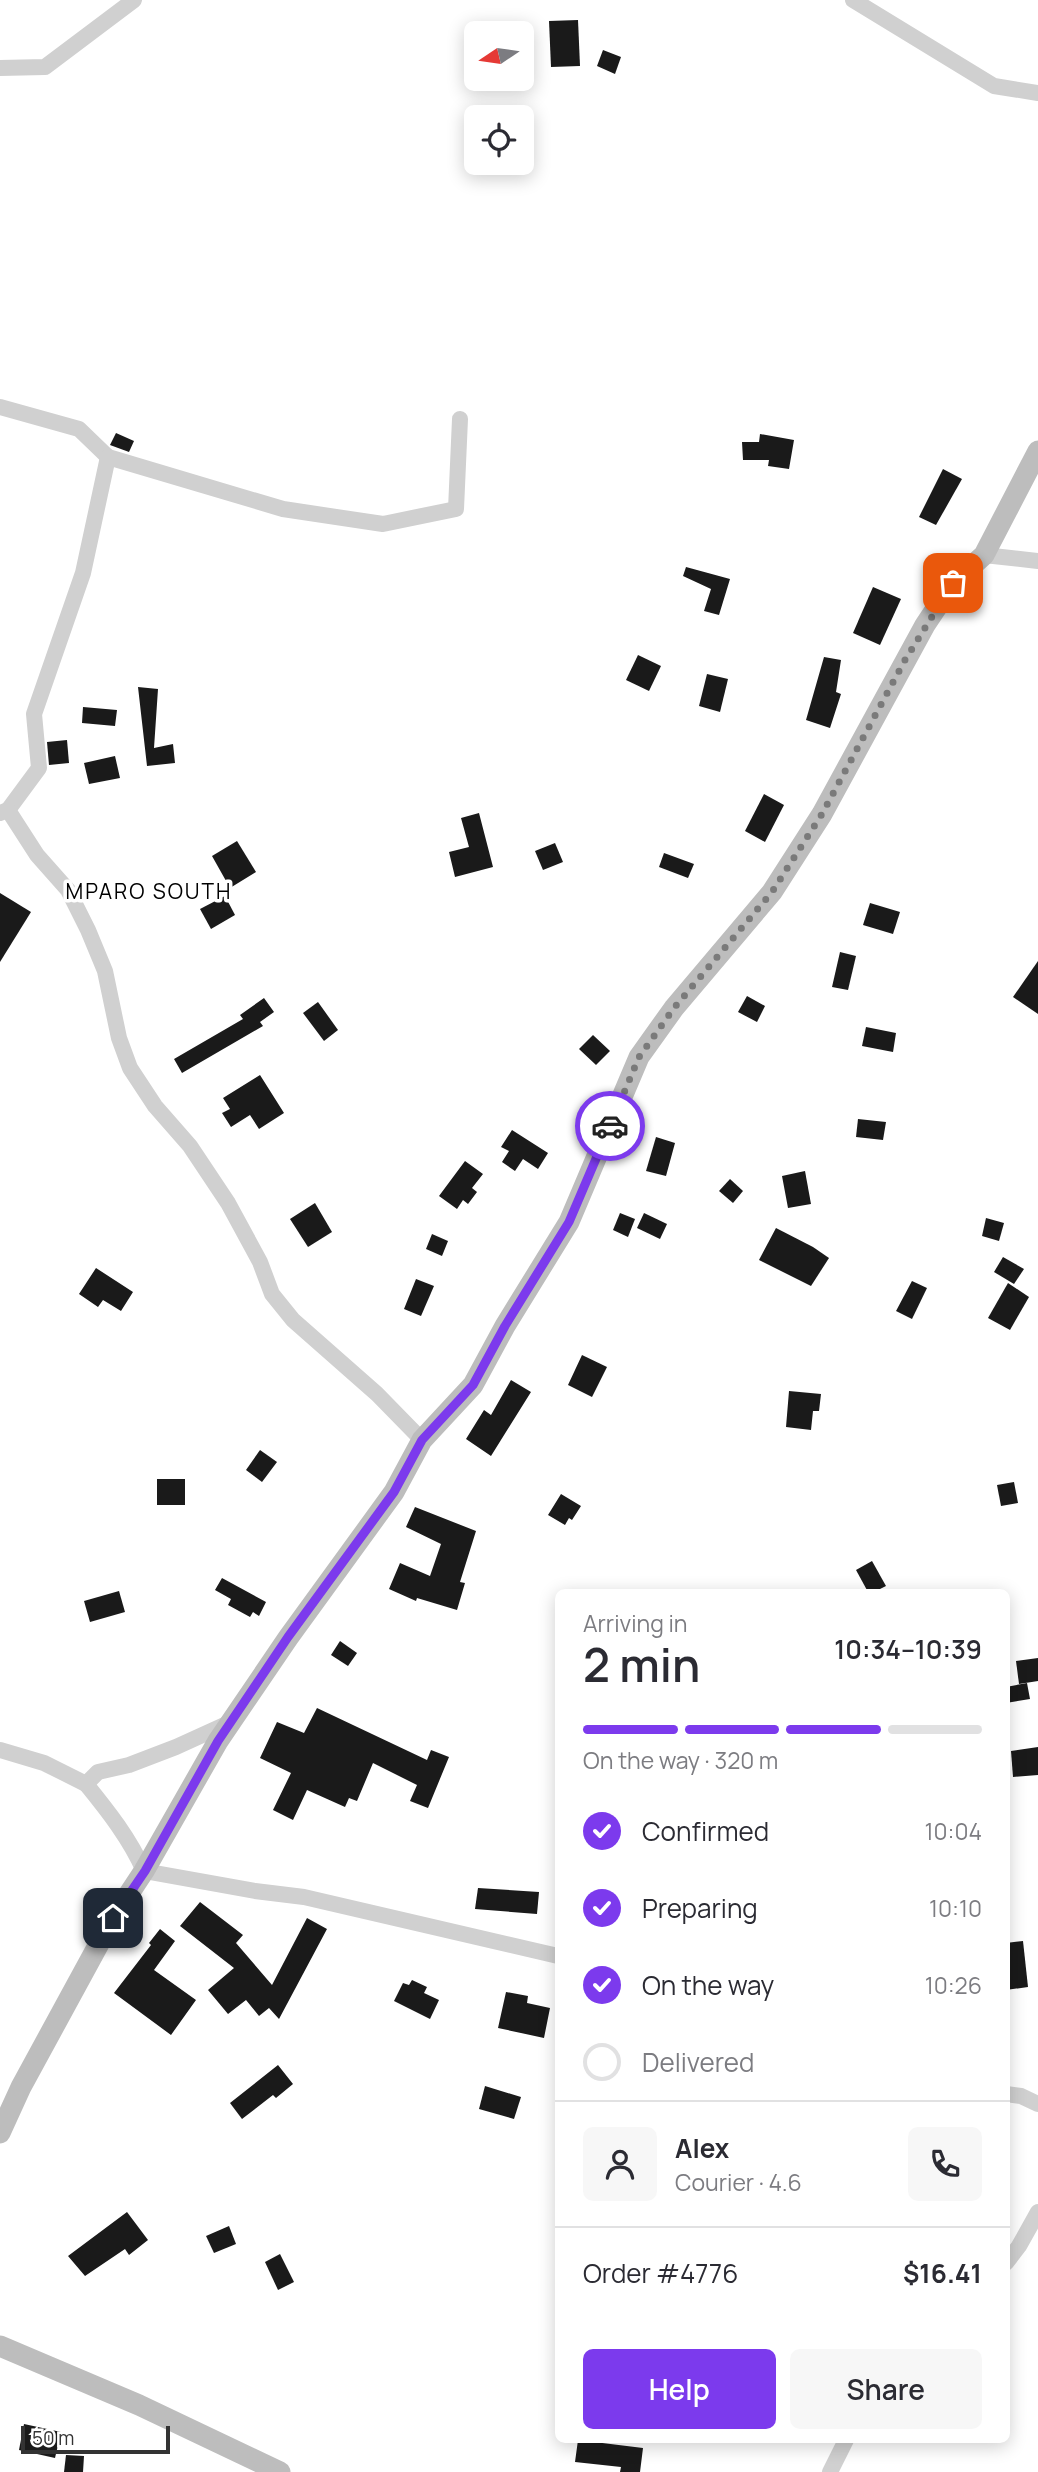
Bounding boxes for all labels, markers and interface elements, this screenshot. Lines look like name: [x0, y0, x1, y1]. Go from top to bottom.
north arrow: [464, 21, 534, 91]
map controls: [464, 21, 534, 175]
button: locate: [464, 105, 534, 175]
pin: [923, 553, 983, 613]
icon: bag: [934, 564, 972, 602]
district label: MPARO SOUTH: [65, 877, 233, 905]
courier: [575, 1091, 645, 1161]
icon: car: [591, 1107, 629, 1145]
text: Arriving in: [583, 1607, 688, 1639]
text: 10:34–10:39: [834, 1631, 982, 1667]
text: 2 min: [583, 1633, 700, 1696]
text: On the way · 320 m: [583, 1744, 778, 1776]
icon: check: [583, 1812, 621, 1850]
text: Confirmed: [642, 1813, 769, 1849]
text: 10:04: [925, 1815, 982, 1847]
pin: [83, 1888, 143, 1948]
icon: check: [583, 1889, 621, 1927]
text: Preparing: [642, 1890, 758, 1926]
text: 10:10: [929, 1892, 982, 1924]
icon: home: [94, 1899, 132, 1937]
icon: check: [583, 1966, 621, 2004]
text: On the way: [642, 1967, 774, 2003]
text: 10:26: [925, 1969, 982, 2001]
text: Delivered: [642, 2044, 754, 2080]
button: person: [583, 2127, 657, 2201]
button: phone: [908, 2127, 982, 2201]
text: Alex: [675, 2130, 729, 2166]
text: Courier · 4.6: [675, 2166, 802, 2198]
text: Order #4776: [583, 2255, 738, 2291]
text: $16.41: [903, 2255, 982, 2291]
button: Help: [583, 2349, 776, 2429]
button: Share: [790, 2349, 982, 2429]
scale bar: [21, 2423, 170, 2455]
text: 50 m: [32, 2425, 74, 2451]

